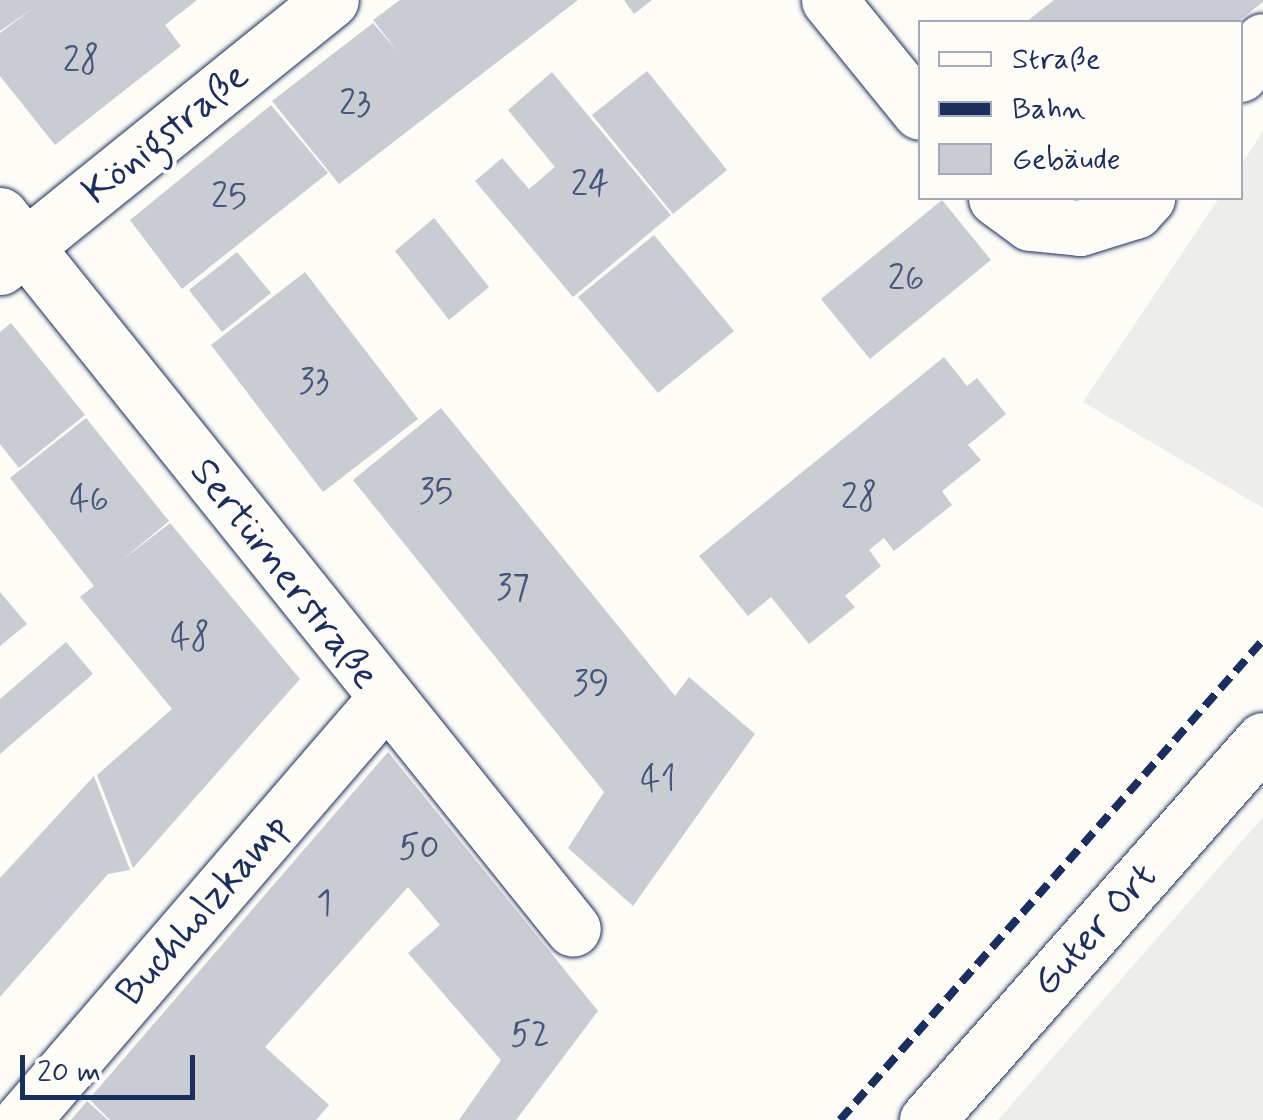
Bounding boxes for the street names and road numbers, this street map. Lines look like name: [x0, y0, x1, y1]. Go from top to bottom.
street label: Königstraße: [73, 52, 259, 216]
street label: Sertürnerstraße: [179, 449, 389, 699]
street label: Buchholzkamp: [106, 804, 300, 1016]
street label: Guter Ort: [1022, 852, 1168, 1008]

